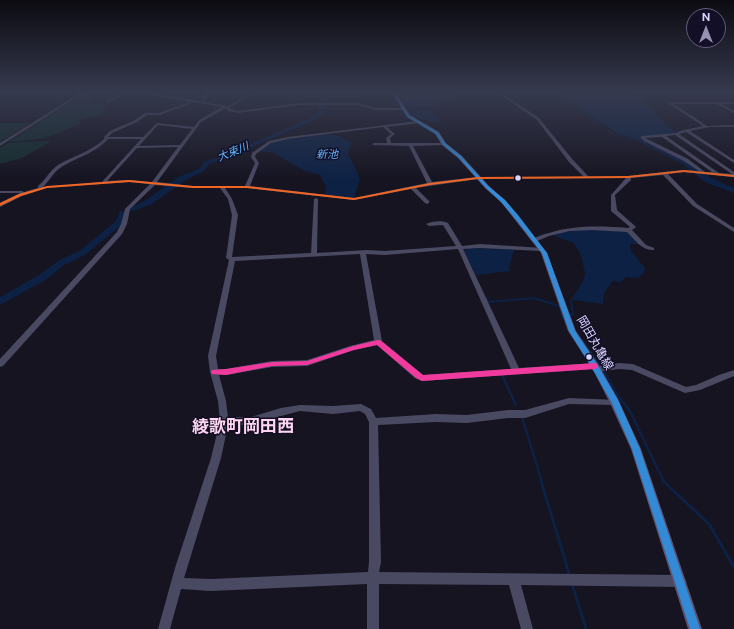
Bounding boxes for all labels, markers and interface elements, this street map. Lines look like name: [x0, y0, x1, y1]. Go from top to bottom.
north arrow: [686, 8, 726, 48]
text: N: [702, 11, 710, 23]
water label: 大束川: [215, 140, 251, 164]
water label: 新池: [316, 148, 338, 162]
unlabelled marker: [513, 173, 523, 183]
street label: 岡田丸亀線: [574, 313, 616, 373]
unlabelled marker: [584, 352, 594, 362]
district label: 綾歌町岡田西: [192, 417, 294, 437]

